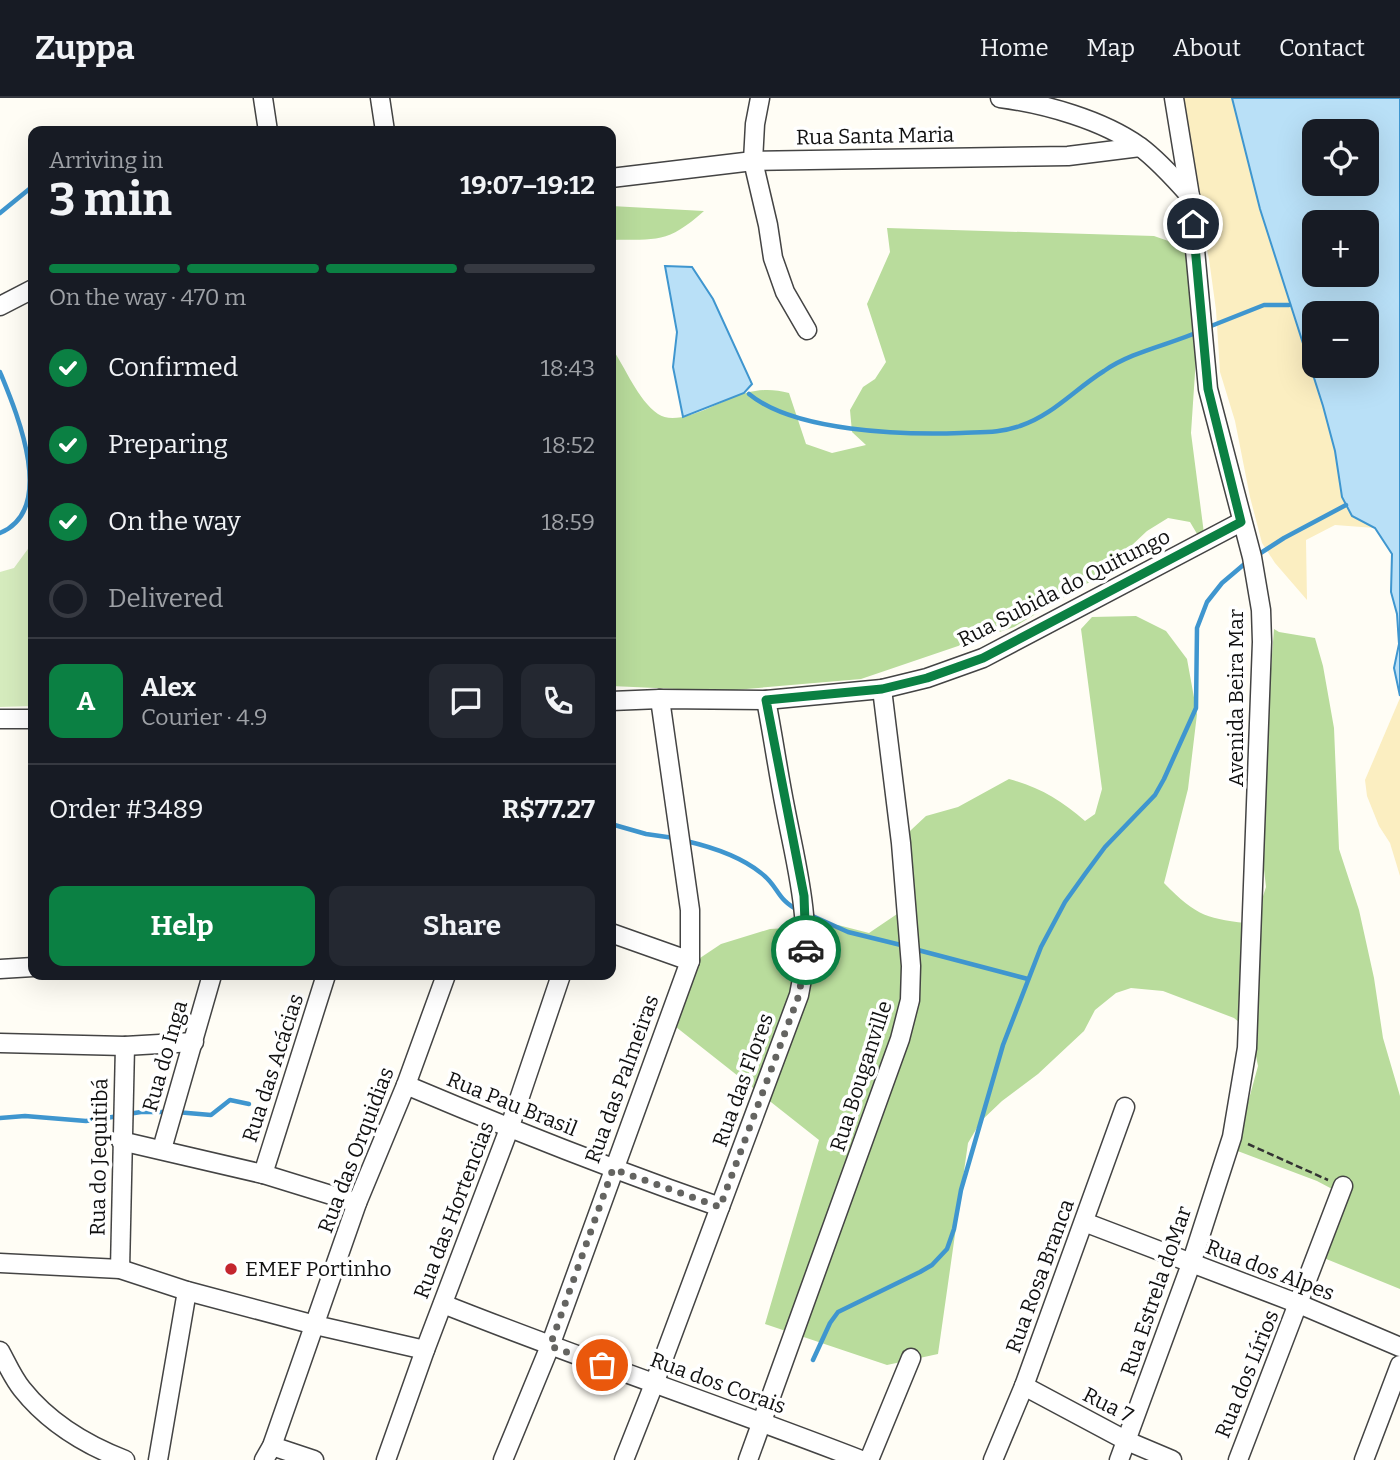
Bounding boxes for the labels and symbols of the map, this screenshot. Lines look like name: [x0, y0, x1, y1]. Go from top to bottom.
street label: Rua Santa Maria: [796, 122, 955, 150]
pin: [1163, 194, 1223, 254]
street label: Rua Subida do Quitungo: [953, 523, 1175, 653]
street label: Avenida Beira Mar: [1223, 609, 1249, 787]
courier: [771, 915, 841, 985]
street label: Rua das Acácias: [237, 991, 309, 1145]
street label: Rua das Palmeiras: [579, 991, 665, 1167]
street label: Rua do Inga: [137, 997, 193, 1115]
street label: Rua Bouganville: [824, 997, 898, 1155]
street label: Rua das Flores: [707, 1010, 779, 1150]
street label: Rua das Orquidias: [312, 1063, 400, 1237]
street label: Rua Pau Brasil: [443, 1066, 581, 1142]
street label: Rua do Jequitibá: [85, 1077, 113, 1236]
street label: Rua das Hortencias: [408, 1118, 500, 1302]
street label: Rua Rosa Branca: [1000, 1195, 1080, 1356]
street label: Rua Estrela doMar: [1115, 1203, 1197, 1379]
street label: Rua dos Alpes: [1202, 1234, 1338, 1306]
place label: EMEF Portinho: [245, 1256, 392, 1282]
marker: EMEF Portinho: [223, 1261, 239, 1277]
street label: Rua dos Lírios: [1210, 1306, 1284, 1442]
pin: [572, 1335, 632, 1395]
street label: Rua dos Corais: [647, 1346, 789, 1420]
street label: Rua 7: [1079, 1381, 1138, 1429]

